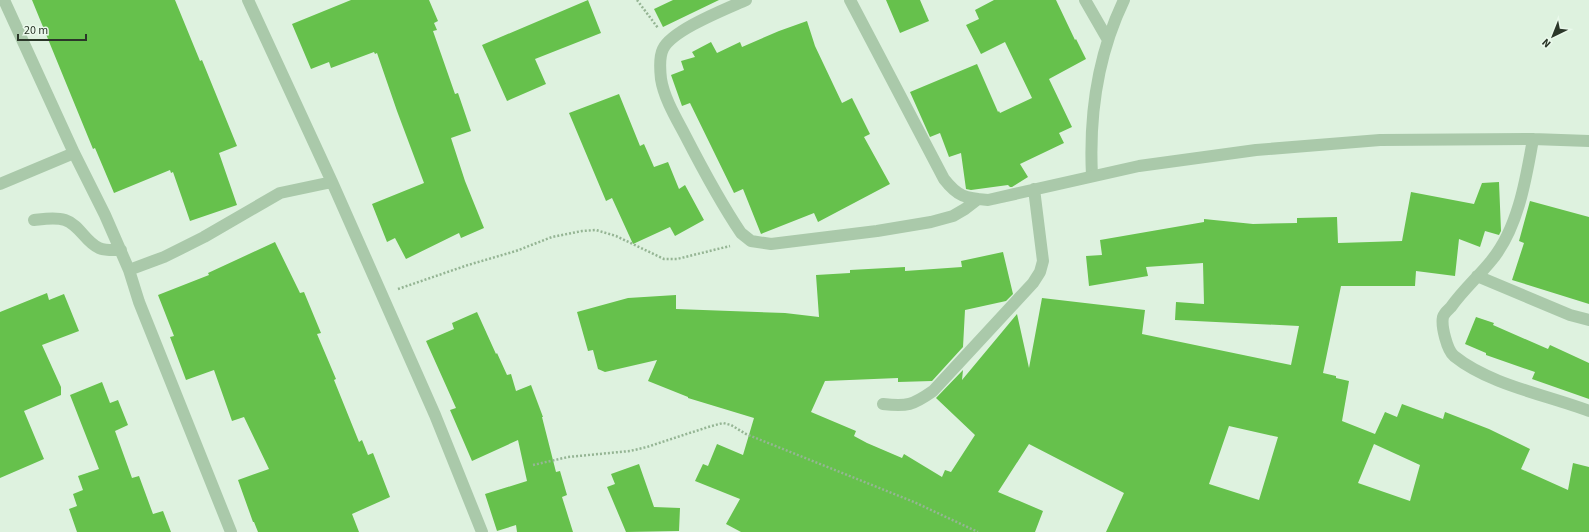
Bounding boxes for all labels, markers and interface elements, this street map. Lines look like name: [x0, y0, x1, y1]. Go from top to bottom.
scale bar: [18, 16, 86, 42]
north arrow: [1533, 16, 1573, 56]
text: 20 m: [24, 22, 48, 39]
text: N: [1539, 35, 1554, 51]

